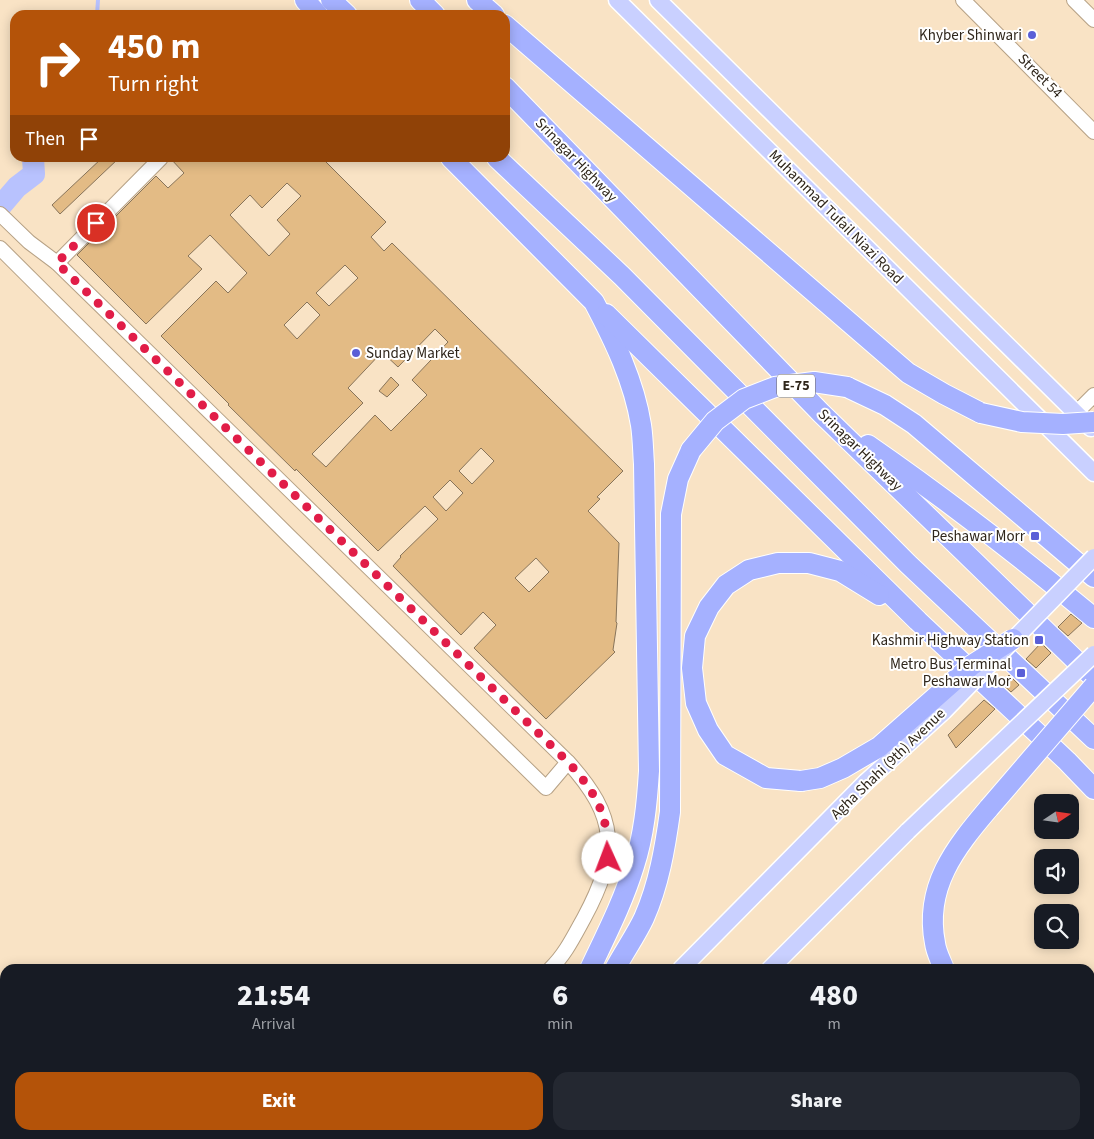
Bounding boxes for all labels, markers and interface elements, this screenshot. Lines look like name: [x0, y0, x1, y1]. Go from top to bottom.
text: 450 m: [108, 22, 200, 72]
place label: Khyber Shinwari: [919, 25, 1022, 46]
marker: Khyber Shinwari: [1026, 29, 1038, 41]
icon: right: [25, 30, 90, 95]
street label: Street 54: [1013, 49, 1067, 103]
text: Turn right: [108, 68, 198, 100]
street label: Srinagar Highway: [530, 113, 622, 207]
icon: arrive: [75, 125, 103, 153]
text: Then: [25, 126, 65, 153]
street label: Muhammad Tufail Niazi Road: [764, 145, 908, 289]
pin: [75, 202, 117, 244]
icon: arrive: [82, 209, 110, 237]
place label: Sunday Market: [366, 343, 459, 364]
marker: Sunday Market: [350, 347, 362, 359]
road number: E-75: [777, 374, 815, 398]
street label: Srinagar Highway: [813, 404, 907, 496]
place label: Peshawar Morr: [932, 526, 1026, 547]
marker: Peshawar Morr: [1029, 530, 1041, 542]
place label: Kashmir Highway Station: [872, 630, 1029, 651]
marker: Kashmir Highway Station: [1033, 634, 1045, 646]
place label: Metro Bus Terminal Peshawar Mor: [890, 654, 1012, 692]
marker: Metro Bus Terminal Peshawar Mor: [1015, 667, 1027, 679]
street label: Agha Shahi (9th) Avenue: [826, 704, 950, 824]
north arrow: [1034, 794, 1079, 839]
map controls: [1034, 794, 1079, 949]
position arrow: [581, 831, 633, 883]
button: sound: [1034, 849, 1079, 894]
button: search: [1034, 904, 1079, 949]
text: 21:54: [237, 974, 310, 1017]
text: 6: [552, 974, 568, 1017]
text: 480: [810, 974, 858, 1017]
text: Arrival: [252, 1013, 295, 1035]
text: min: [547, 1013, 573, 1035]
text: m: [827, 1013, 841, 1035]
button: Exit: [15, 1072, 543, 1130]
button: Share: [553, 1072, 1080, 1130]

